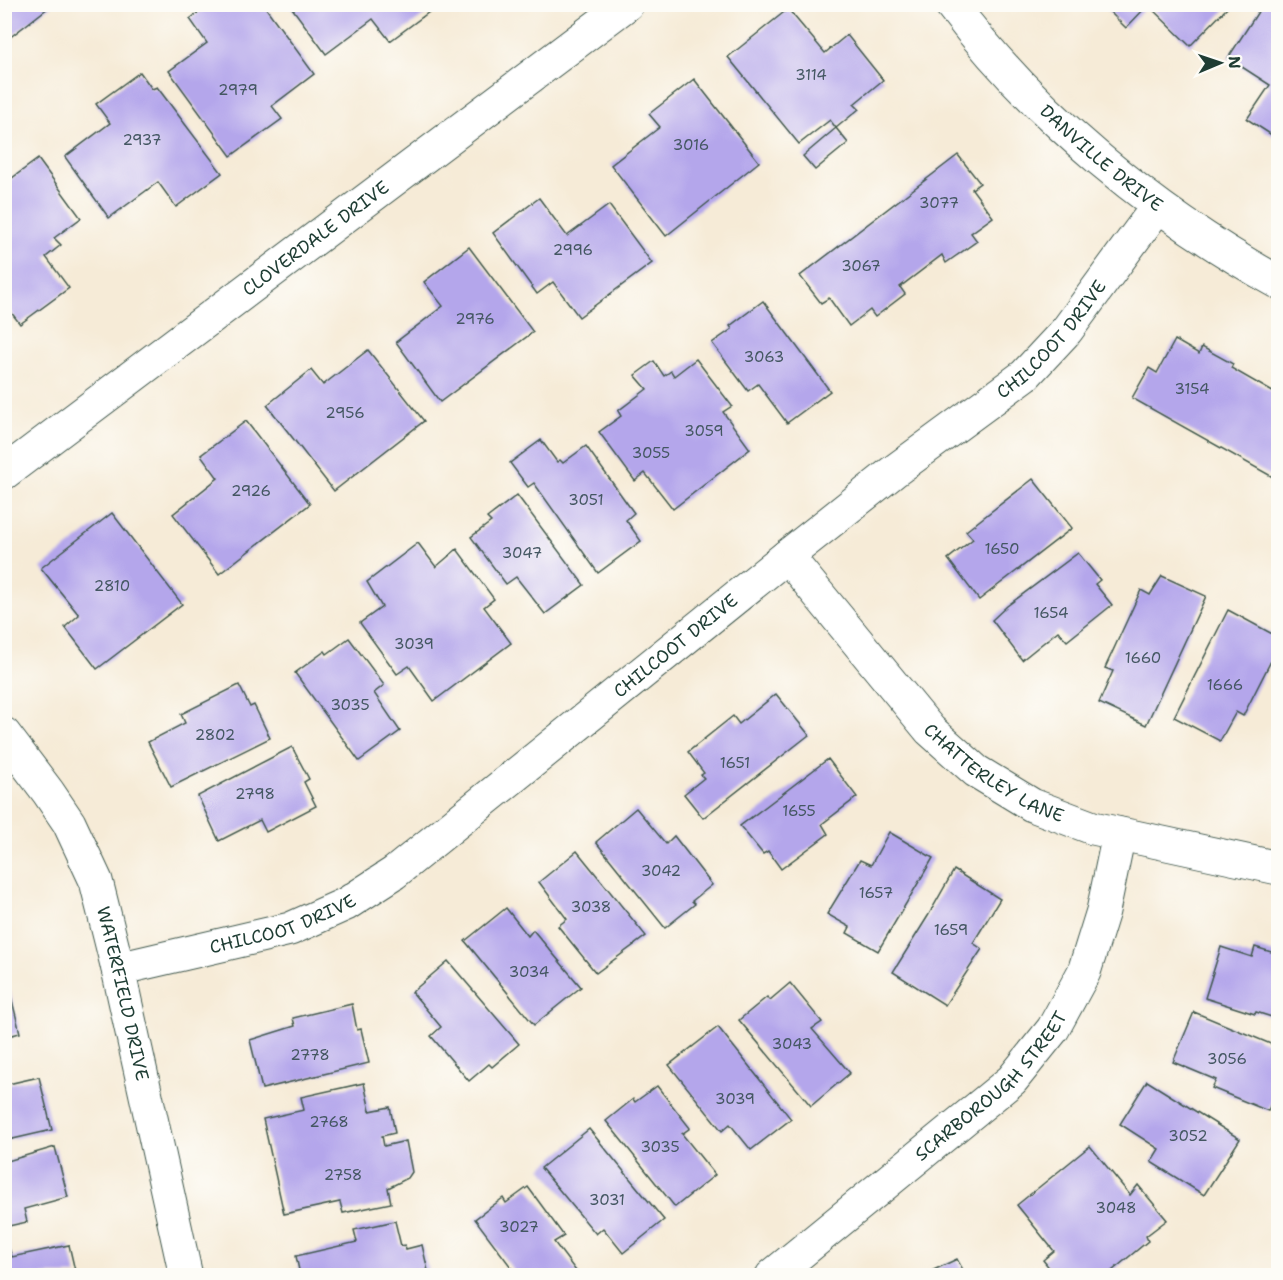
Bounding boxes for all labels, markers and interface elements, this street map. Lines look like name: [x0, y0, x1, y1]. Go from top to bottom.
north arrow: [1190, 33, 1250, 93]
text: N: [1224, 56, 1245, 69]
house number: 3114: [795, 65, 827, 85]
house number: 2979: [218, 80, 258, 100]
street label: DANVILLE DRIVE: [1035, 99, 1168, 217]
house number: 2937: [122, 130, 162, 150]
house number: 3016: [673, 135, 709, 155]
street label: CLOVERDALE DRIVE: [237, 175, 394, 301]
house number: 3077: [919, 193, 959, 213]
house number: 2996: [553, 240, 593, 260]
house number: 3067: [841, 256, 881, 276]
street label: CHILCOOT DRIVE: [992, 275, 1112, 404]
house number: 2976: [455, 309, 495, 329]
house number: 3063: [744, 347, 784, 367]
house number: 3154: [1174, 379, 1210, 399]
house number: 2956: [325, 403, 365, 423]
house number: 3059: [684, 421, 724, 441]
house number: 3055: [632, 443, 670, 463]
house number: 2926: [231, 481, 271, 501]
house number: 3051: [568, 490, 604, 510]
house number: 1650: [984, 539, 1020, 559]
house number: 3047: [502, 543, 542, 563]
house number: 2810: [94, 576, 130, 596]
street label: CHILCOOT DRIVE: [609, 588, 743, 703]
house number: 1654: [1034, 603, 1068, 623]
house number: 3039: [394, 634, 434, 654]
house number: 1660: [1125, 648, 1161, 668]
house number: 1666: [1207, 675, 1243, 695]
house number: 3035: [330, 695, 370, 715]
street label: CHATTERLEY LANE: [918, 718, 1067, 828]
house number: 2802: [195, 725, 235, 745]
house number: 1651: [720, 753, 750, 773]
house number: 2798: [235, 784, 275, 804]
house number: 1655: [782, 801, 816, 821]
house number: 3042: [641, 861, 681, 881]
house number: 1657: [859, 883, 893, 903]
street label: CHILCOOT DRIVE: [207, 889, 361, 959]
house number: 3038: [571, 897, 611, 917]
street label: WATERFIELD DRIVE: [91, 904, 154, 1083]
house number: 1659: [934, 920, 968, 940]
house number: 3034: [509, 962, 549, 982]
street label: SCARBOROUGH STREET: [910, 1007, 1073, 1166]
house number: 3043: [772, 1034, 812, 1054]
house number: 2778: [290, 1045, 330, 1065]
house number: 3056: [1207, 1049, 1247, 1069]
house number: 3039: [715, 1089, 755, 1109]
house number: 2768: [309, 1112, 349, 1132]
house number: 3052: [1168, 1126, 1208, 1146]
house number: 3035: [640, 1137, 680, 1157]
house number: 2758: [324, 1165, 362, 1185]
house number: 3031: [589, 1190, 625, 1210]
house number: 3048: [1096, 1198, 1136, 1218]
house number: 3027: [499, 1217, 539, 1237]

